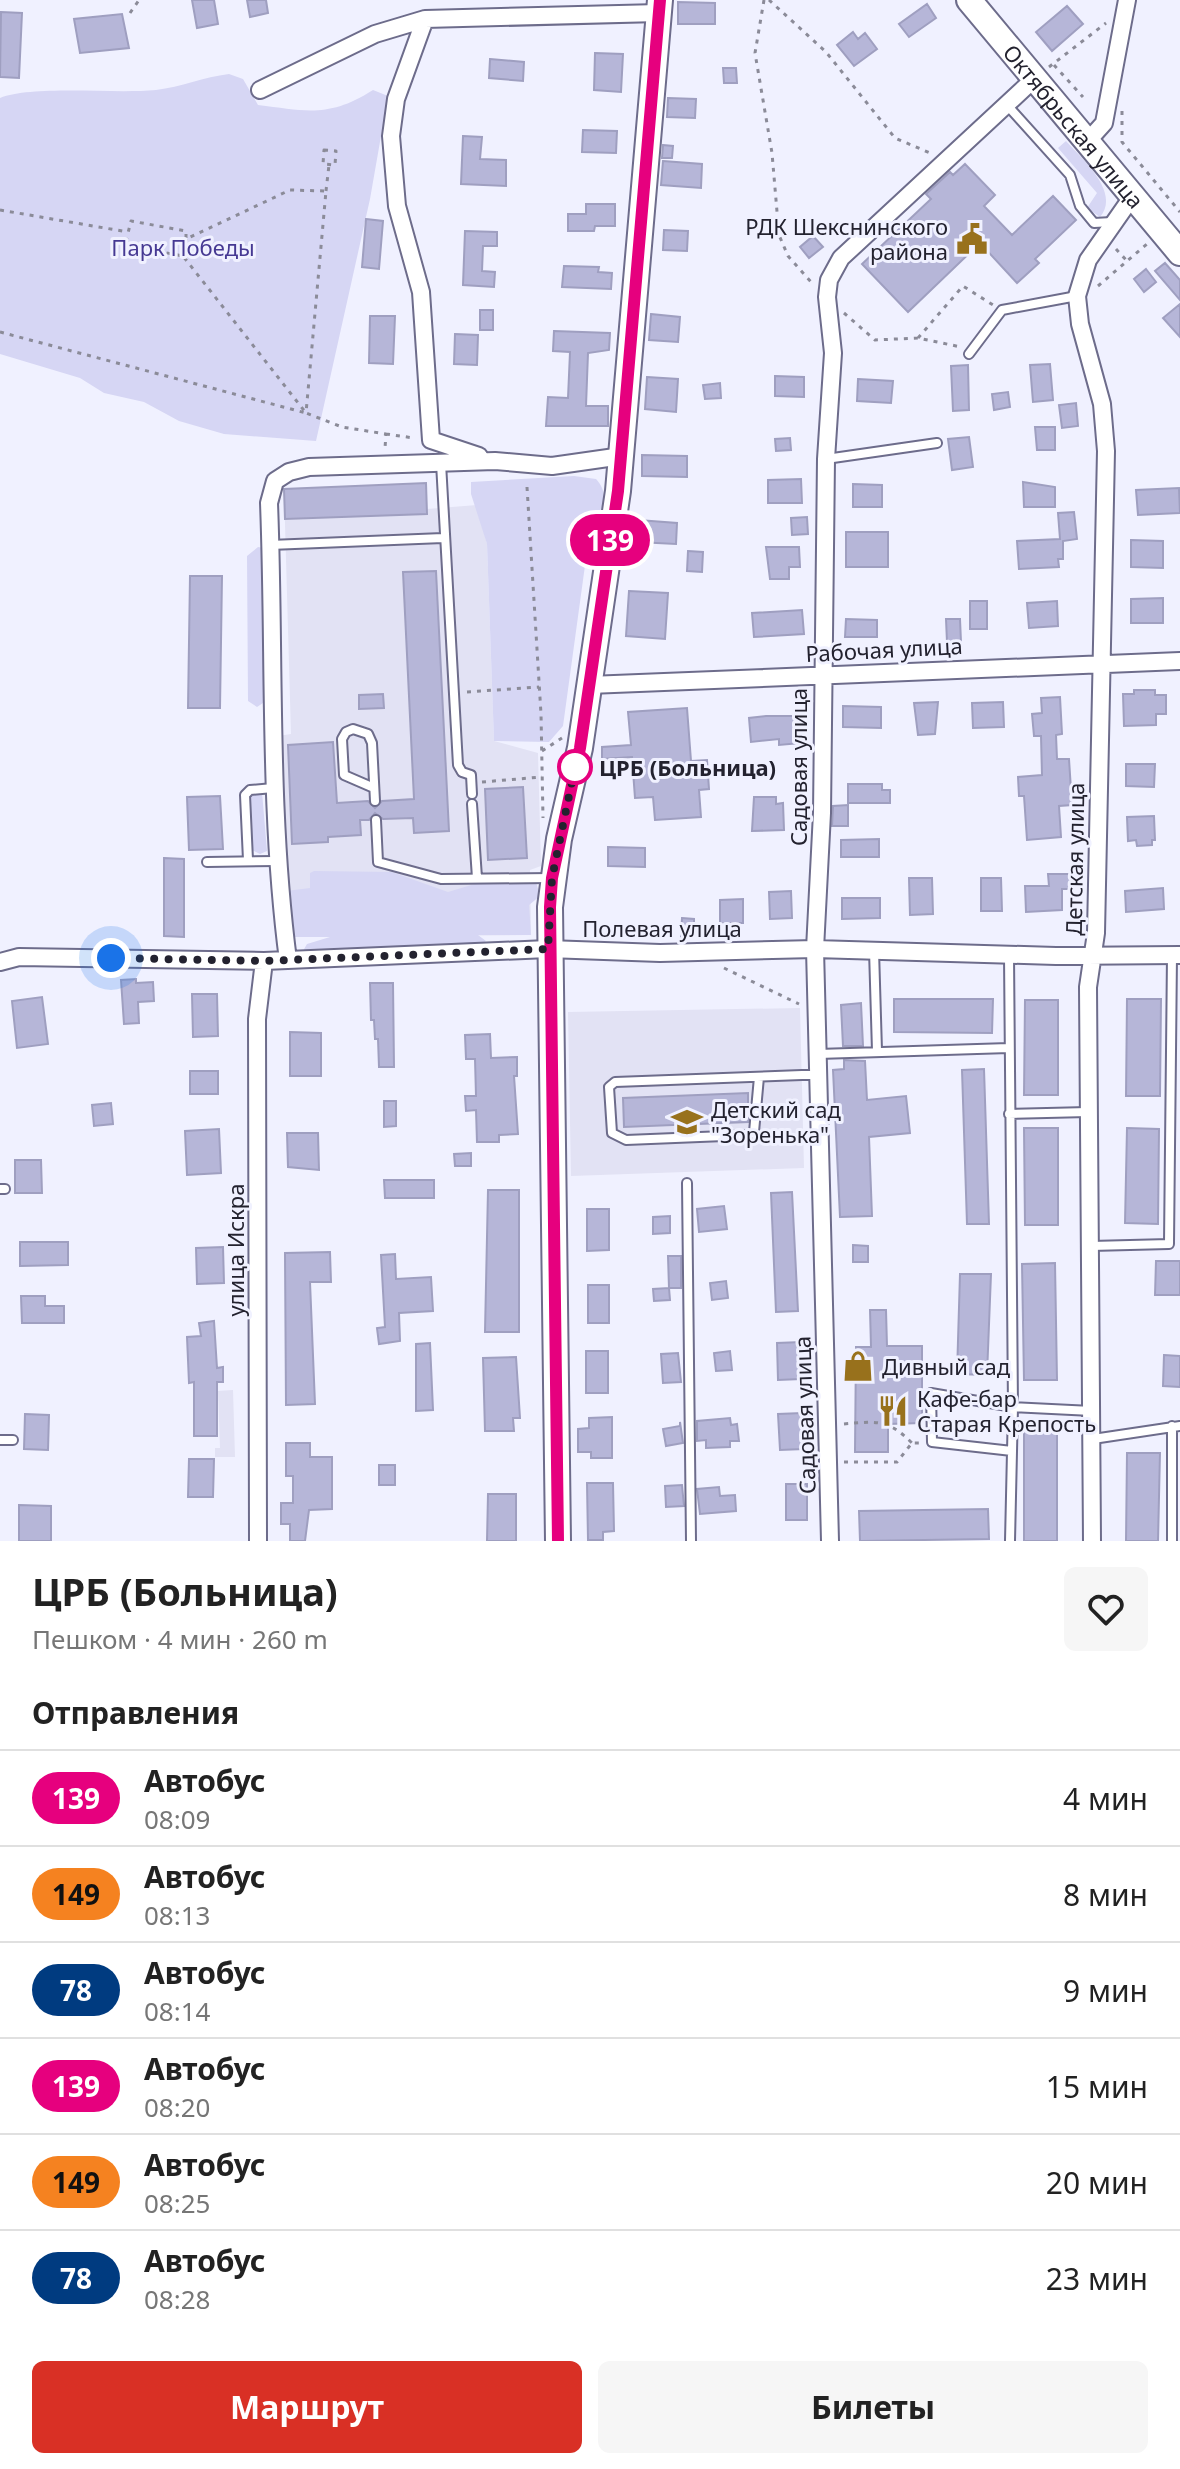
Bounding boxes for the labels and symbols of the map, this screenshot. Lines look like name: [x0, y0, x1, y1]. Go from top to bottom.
street label: Октябрьская улица: [997, 38, 1151, 214]
place label: РДК Шекснинского района: [745, 211, 948, 266]
public building icon: РДК Шекснинского района: [955, 222, 989, 256]
park label: Парк Победы: [111, 232, 255, 262]
line badge: 139: [564, 514, 656, 566]
street label: Рабочая улица: [805, 630, 963, 668]
street label: Садовая улица: [783, 688, 813, 846]
marker: ЦРБ (Больница): [558, 750, 592, 784]
place label: ЦРБ (Больница): [599, 752, 776, 782]
street label: Детская улица: [1058, 782, 1090, 936]
street label: Полевая улица: [582, 913, 742, 943]
your location: [91, 938, 131, 978]
place label: Детский сад "Зоренька": [711, 1094, 842, 1149]
school or university icon: Детский сад "Зоренька": [670, 1105, 704, 1139]
street label: улица Искра: [220, 1184, 250, 1316]
street label: Садовая улица: [786, 1335, 822, 1495]
shop icon: Дивный сад: [841, 1349, 875, 1383]
place label: Дивный сад: [882, 1351, 1011, 1381]
place label: Кафе-бар Старая Крепость: [917, 1383, 1096, 1438]
restaurant icon: Кафе-бар Старая Крепость: [876, 1394, 910, 1428]

